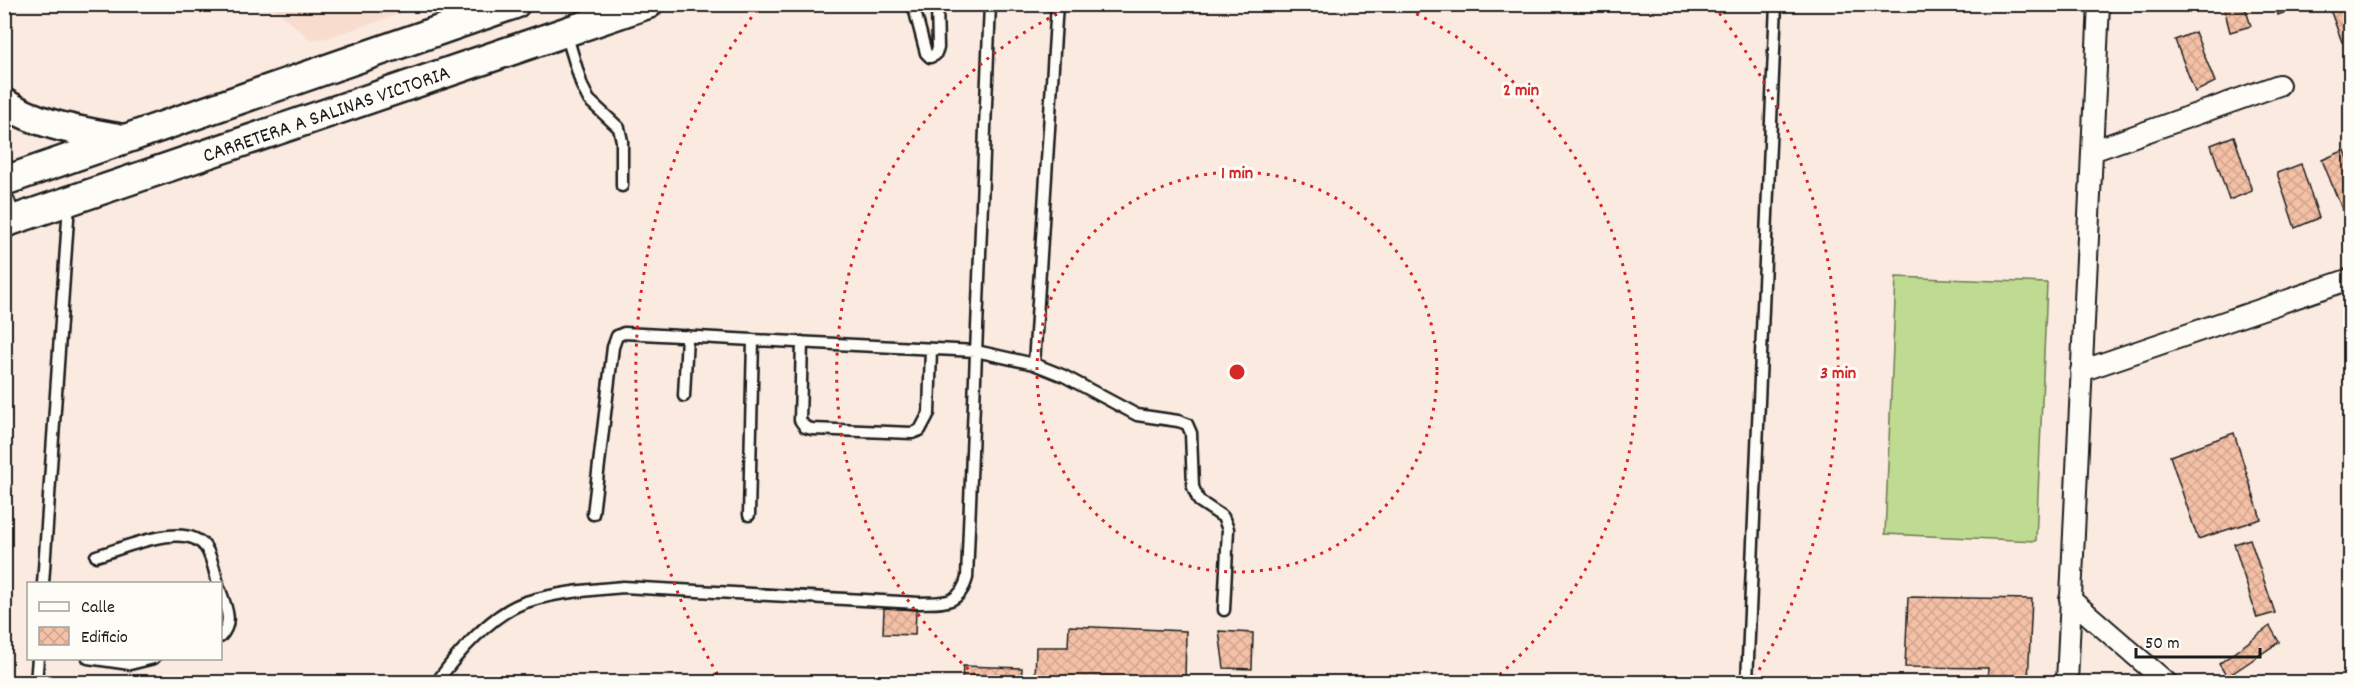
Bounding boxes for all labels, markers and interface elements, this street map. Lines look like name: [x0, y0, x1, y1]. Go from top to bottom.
street label: CARRETERA A SALINAS VICTORIA: [199, 59, 455, 172]
text: 2 min: [1503, 79, 1539, 104]
text: 1 min: [1221, 162, 1253, 187]
centre of rings: [1227, 362, 1247, 382]
text: 3 min: [1820, 362, 1856, 387]
legend: [27, 582, 222, 660]
text: Calle: [81, 596, 115, 621]
scale bar: [2136, 621, 2260, 659]
text: Edificio: [81, 626, 128, 651]
text: 50 m: [2145, 632, 2180, 657]

